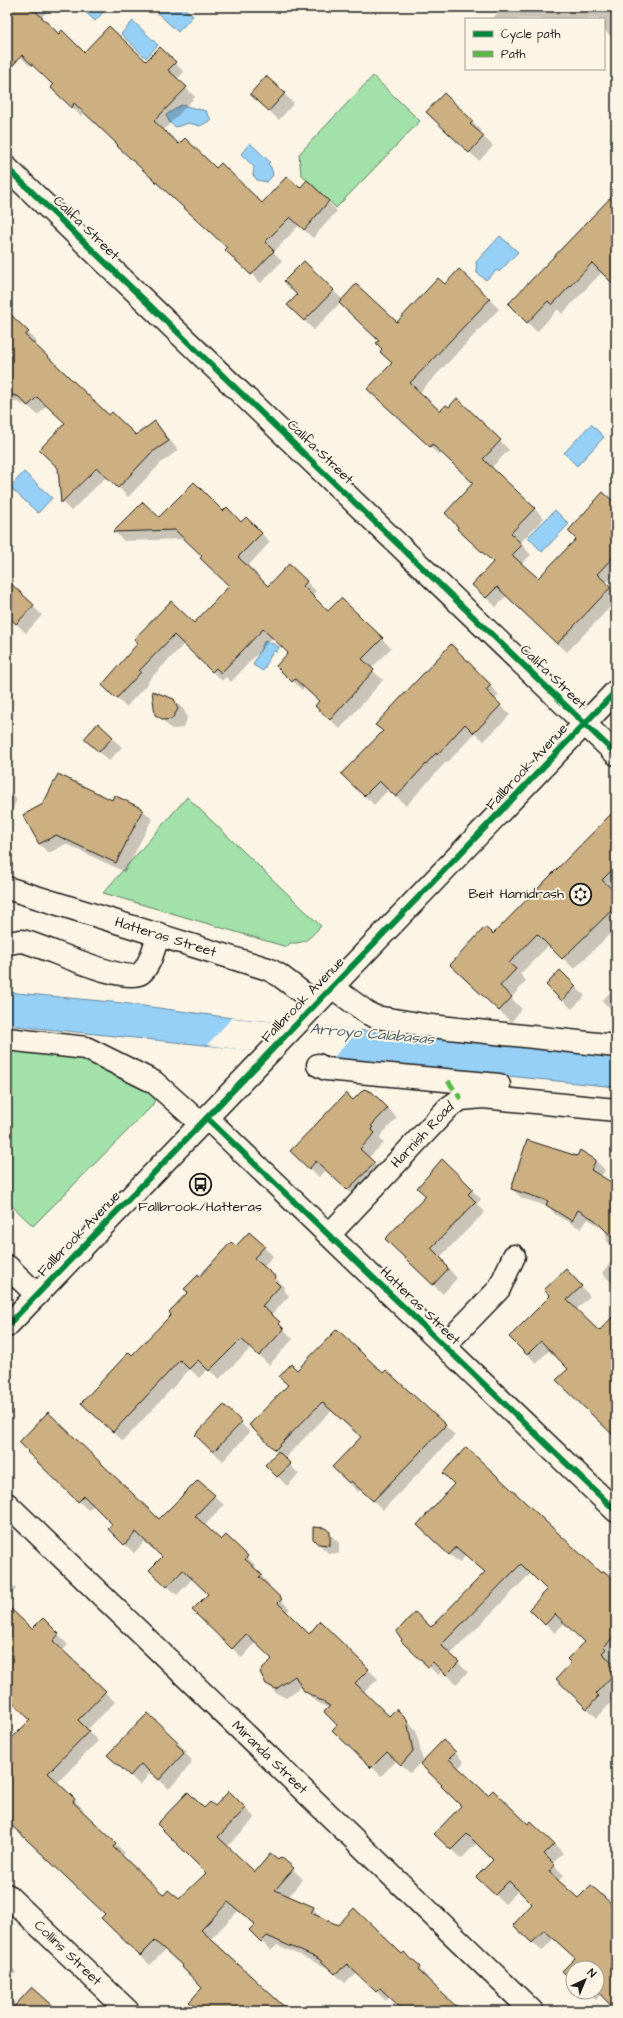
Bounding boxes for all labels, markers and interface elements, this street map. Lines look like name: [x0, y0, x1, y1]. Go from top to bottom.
legend: [465, 18, 605, 70]
text: Cycle path: [501, 26, 560, 44]
text: Path: [501, 46, 526, 63]
street label: Califa Street: [48, 191, 124, 265]
street label: Califa Street: [282, 415, 358, 489]
street label: Califa Street: [515, 640, 591, 714]
street label: Fallbrook Avenue: [481, 719, 573, 815]
synagogue icon: Beit Hamidrash: [567, 881, 593, 907]
place label: Beit Hamidrash: [468, 884, 564, 904]
street label: Hatteras Street: [112, 912, 219, 962]
street label: Fallbrook Avenue: [257, 952, 349, 1047]
water label: Arroyo Calabasas: [309, 1018, 436, 1051]
street label: Harnish Road: [387, 1097, 458, 1173]
bus stop icon: Fallbrook/Hatteras: [187, 1172, 213, 1198]
street label: Fallbrook Avenue: [33, 1186, 125, 1281]
place label: Fallbrook/Hatteras: [138, 1197, 262, 1217]
street label: Hatteras Street: [375, 1262, 465, 1350]
street label: Miranda Street: [227, 1716, 312, 1799]
street label: Collins Street: [29, 1916, 106, 1991]
north arrow: [565, 1960, 605, 2000]
text: N: [584, 1965, 599, 1981]

